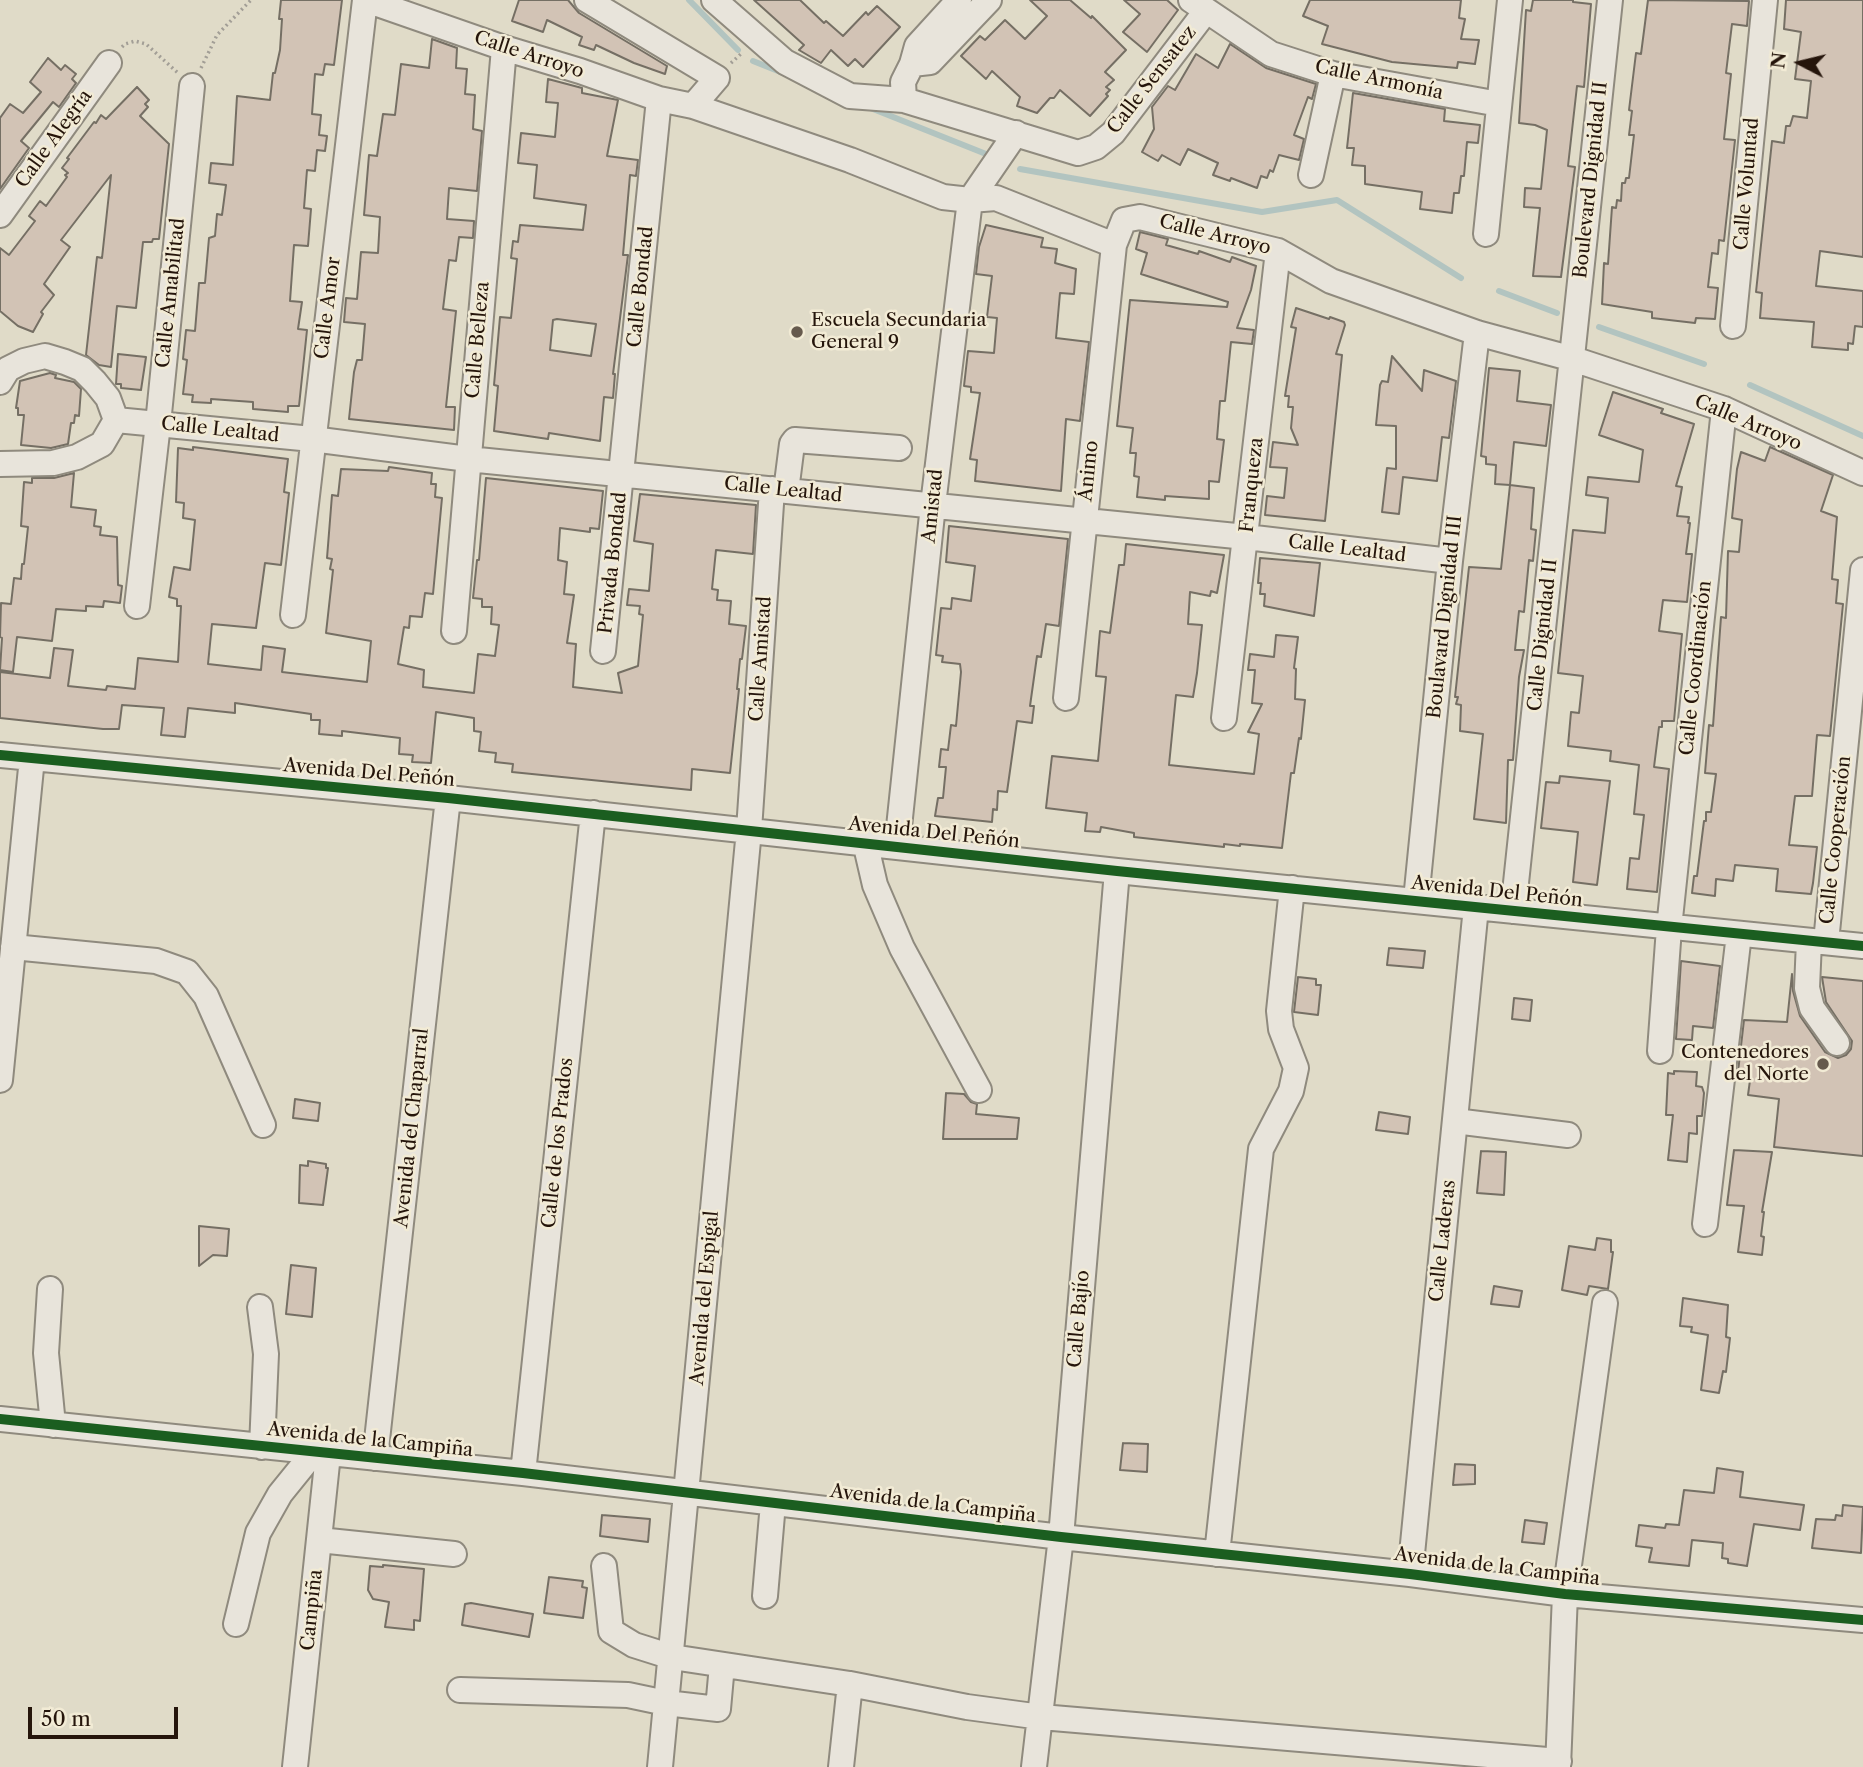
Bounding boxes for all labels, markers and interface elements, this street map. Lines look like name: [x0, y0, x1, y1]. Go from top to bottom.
street label: Calle Sensatez: [1103, 21, 1201, 139]
street label: Calle Arroyo: [471, 26, 587, 84]
north arrow: [1765, 28, 1835, 98]
text: N: [1766, 51, 1791, 70]
street label: Calle Armonía: [1313, 55, 1445, 105]
street label: Boulevard Dignidad II: [1569, 80, 1613, 280]
street label: Calle Alegría: [11, 85, 97, 193]
street label: Calle Voluntad: [1730, 117, 1764, 251]
street label: Calle Arroyo: [1157, 210, 1273, 260]
street label: Calle Amabilitad: [152, 217, 190, 369]
street label: Calle Bondad: [623, 225, 659, 349]
street label: Calle Amor: [310, 255, 346, 361]
street label: Calle Belleza: [462, 281, 494, 399]
place label: Escuela Secundaria General 9: [811, 310, 986, 354]
marker: Escuela Secundaria General 9: [789, 324, 805, 340]
street label: Calle Arroyo: [1691, 390, 1805, 456]
street label: Calle Lealtad: [160, 412, 280, 448]
street label: Franqueza: [1236, 436, 1268, 534]
street label: Ánimo: [1074, 439, 1104, 503]
street label: Amistad: [918, 468, 948, 544]
street label: Calle Lealtad: [723, 472, 843, 508]
street label: Privada Bondad: [594, 491, 632, 635]
street label: Boulavard Dignidad III: [1423, 514, 1467, 720]
street label: Calle Lealtad: [1287, 530, 1407, 568]
street label: Calle Dignidad II: [1524, 558, 1562, 712]
street label: Calle Coordinación: [1675, 579, 1717, 757]
street label: Calle Amistad: [745, 596, 777, 722]
street label: Avenida Del Peñón: [282, 754, 456, 792]
street label: Calle Cooperación: [1816, 755, 1856, 925]
street label: Avenida Del Peñón: [847, 813, 1021, 853]
street label: Avenida Del Peñón: [1410, 872, 1584, 912]
street label: Avenida del Chaparral: [390, 1027, 434, 1229]
place label: Contenedores del Norte: [1681, 1042, 1809, 1086]
marker: Contenedores del Norte: [1815, 1056, 1831, 1072]
street label: Calle de los Prados: [538, 1057, 578, 1229]
street label: Calle Laderas: [1425, 1179, 1461, 1303]
street label: Avenida del Espigal: [686, 1210, 724, 1386]
street label: Calle Bajío: [1063, 1269, 1095, 1369]
street label: Avenida de la Campiña: [266, 1418, 474, 1462]
street label: Avenida de la Campiña: [829, 1480, 1037, 1528]
street label: Avenida de la Campiña: [1393, 1543, 1601, 1591]
street label: Campiña: [296, 1568, 328, 1652]
scale bar: [32, 1694, 182, 1738]
text: 50 m: [41, 1706, 91, 1731]

